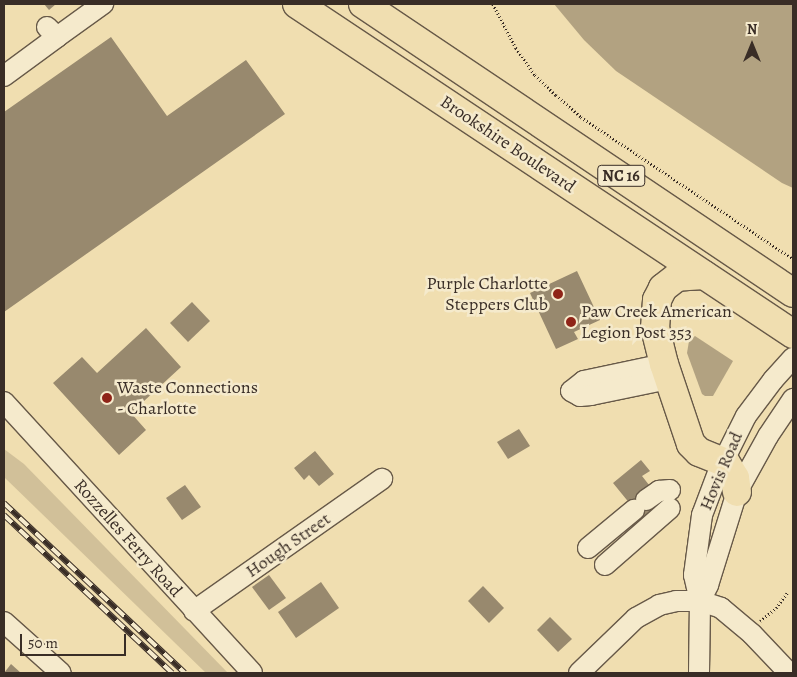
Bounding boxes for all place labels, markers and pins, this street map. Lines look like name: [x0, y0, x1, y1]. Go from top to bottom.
place label: Purple Charlotte Steppers Club: [426, 273, 548, 316]
marker: Purple Charlotte Steppers Club: [552, 288, 564, 300]
place label: Paw Creek American Legion Post 353: [581, 301, 732, 344]
marker: Paw Creek American Legion Post 353: [565, 316, 577, 328]
place label: Waste Connections - Charlotte: [117, 377, 258, 419]
marker: Waste Connections - Charlotte: [101, 392, 113, 404]

